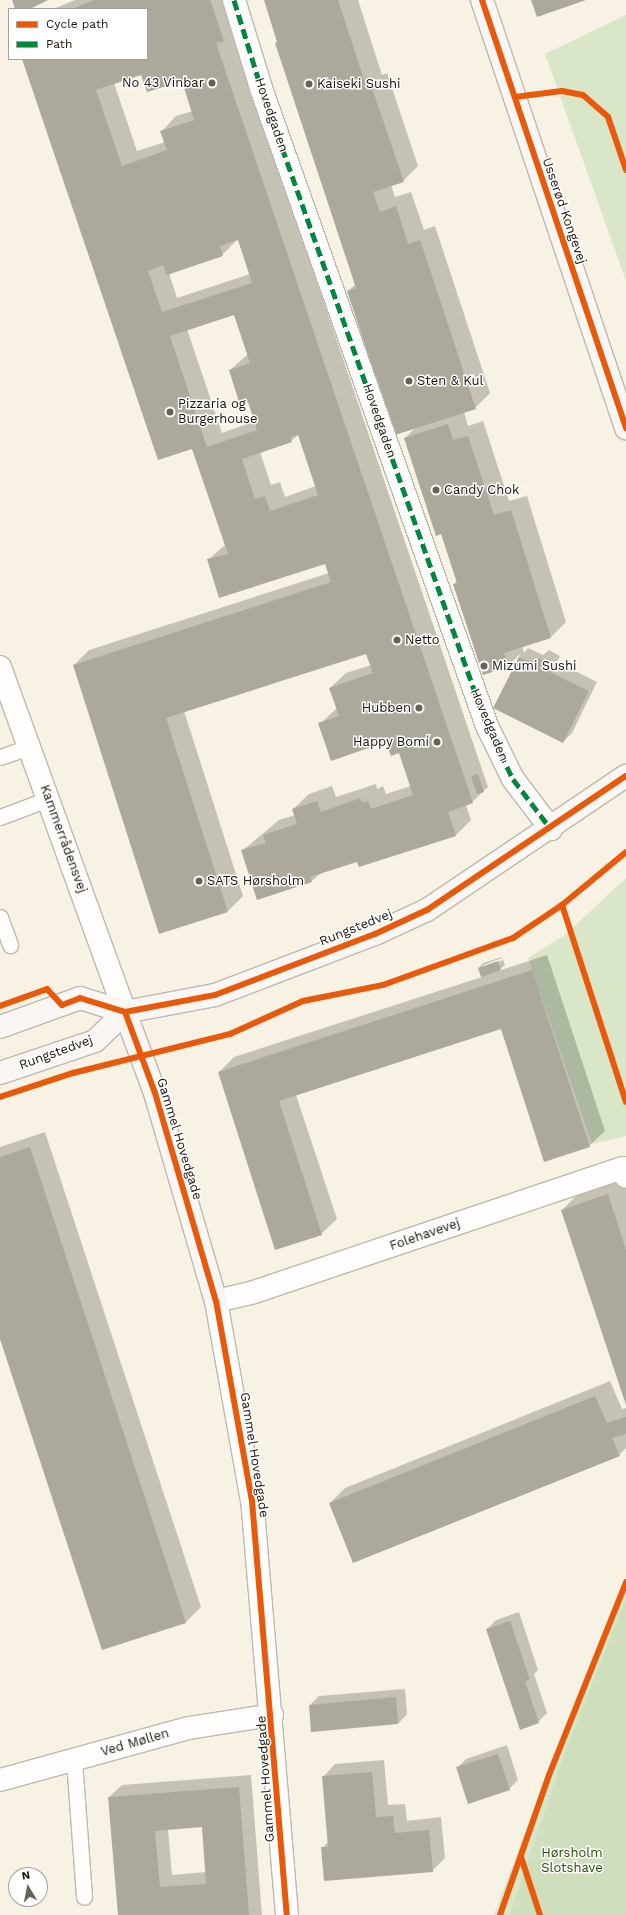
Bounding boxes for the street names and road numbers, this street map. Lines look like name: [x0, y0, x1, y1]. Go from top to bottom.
street label: Hovedgaden: [251, 76, 291, 154]
street label: Usserød Kongevej: [538, 156, 590, 266]
street label: Hovedgaden: [359, 382, 399, 460]
street label: Hovedgaden: [467, 686, 511, 764]
street label: Kammerrådensvej: [36, 783, 90, 895]
street label: Rungstedvej: [317, 906, 395, 950]
street label: Rungstedvej: [17, 1032, 95, 1074]
street label: Gammel Hovedgade: [153, 1076, 205, 1202]
street label: Folehavevej: [388, 1216, 462, 1254]
street label: Gammel Hovedgade: [236, 1391, 272, 1519]
street label: Gammel Hovedgade: [254, 1715, 278, 1843]
street label: Ved Møllen: [99, 1726, 171, 1760]

